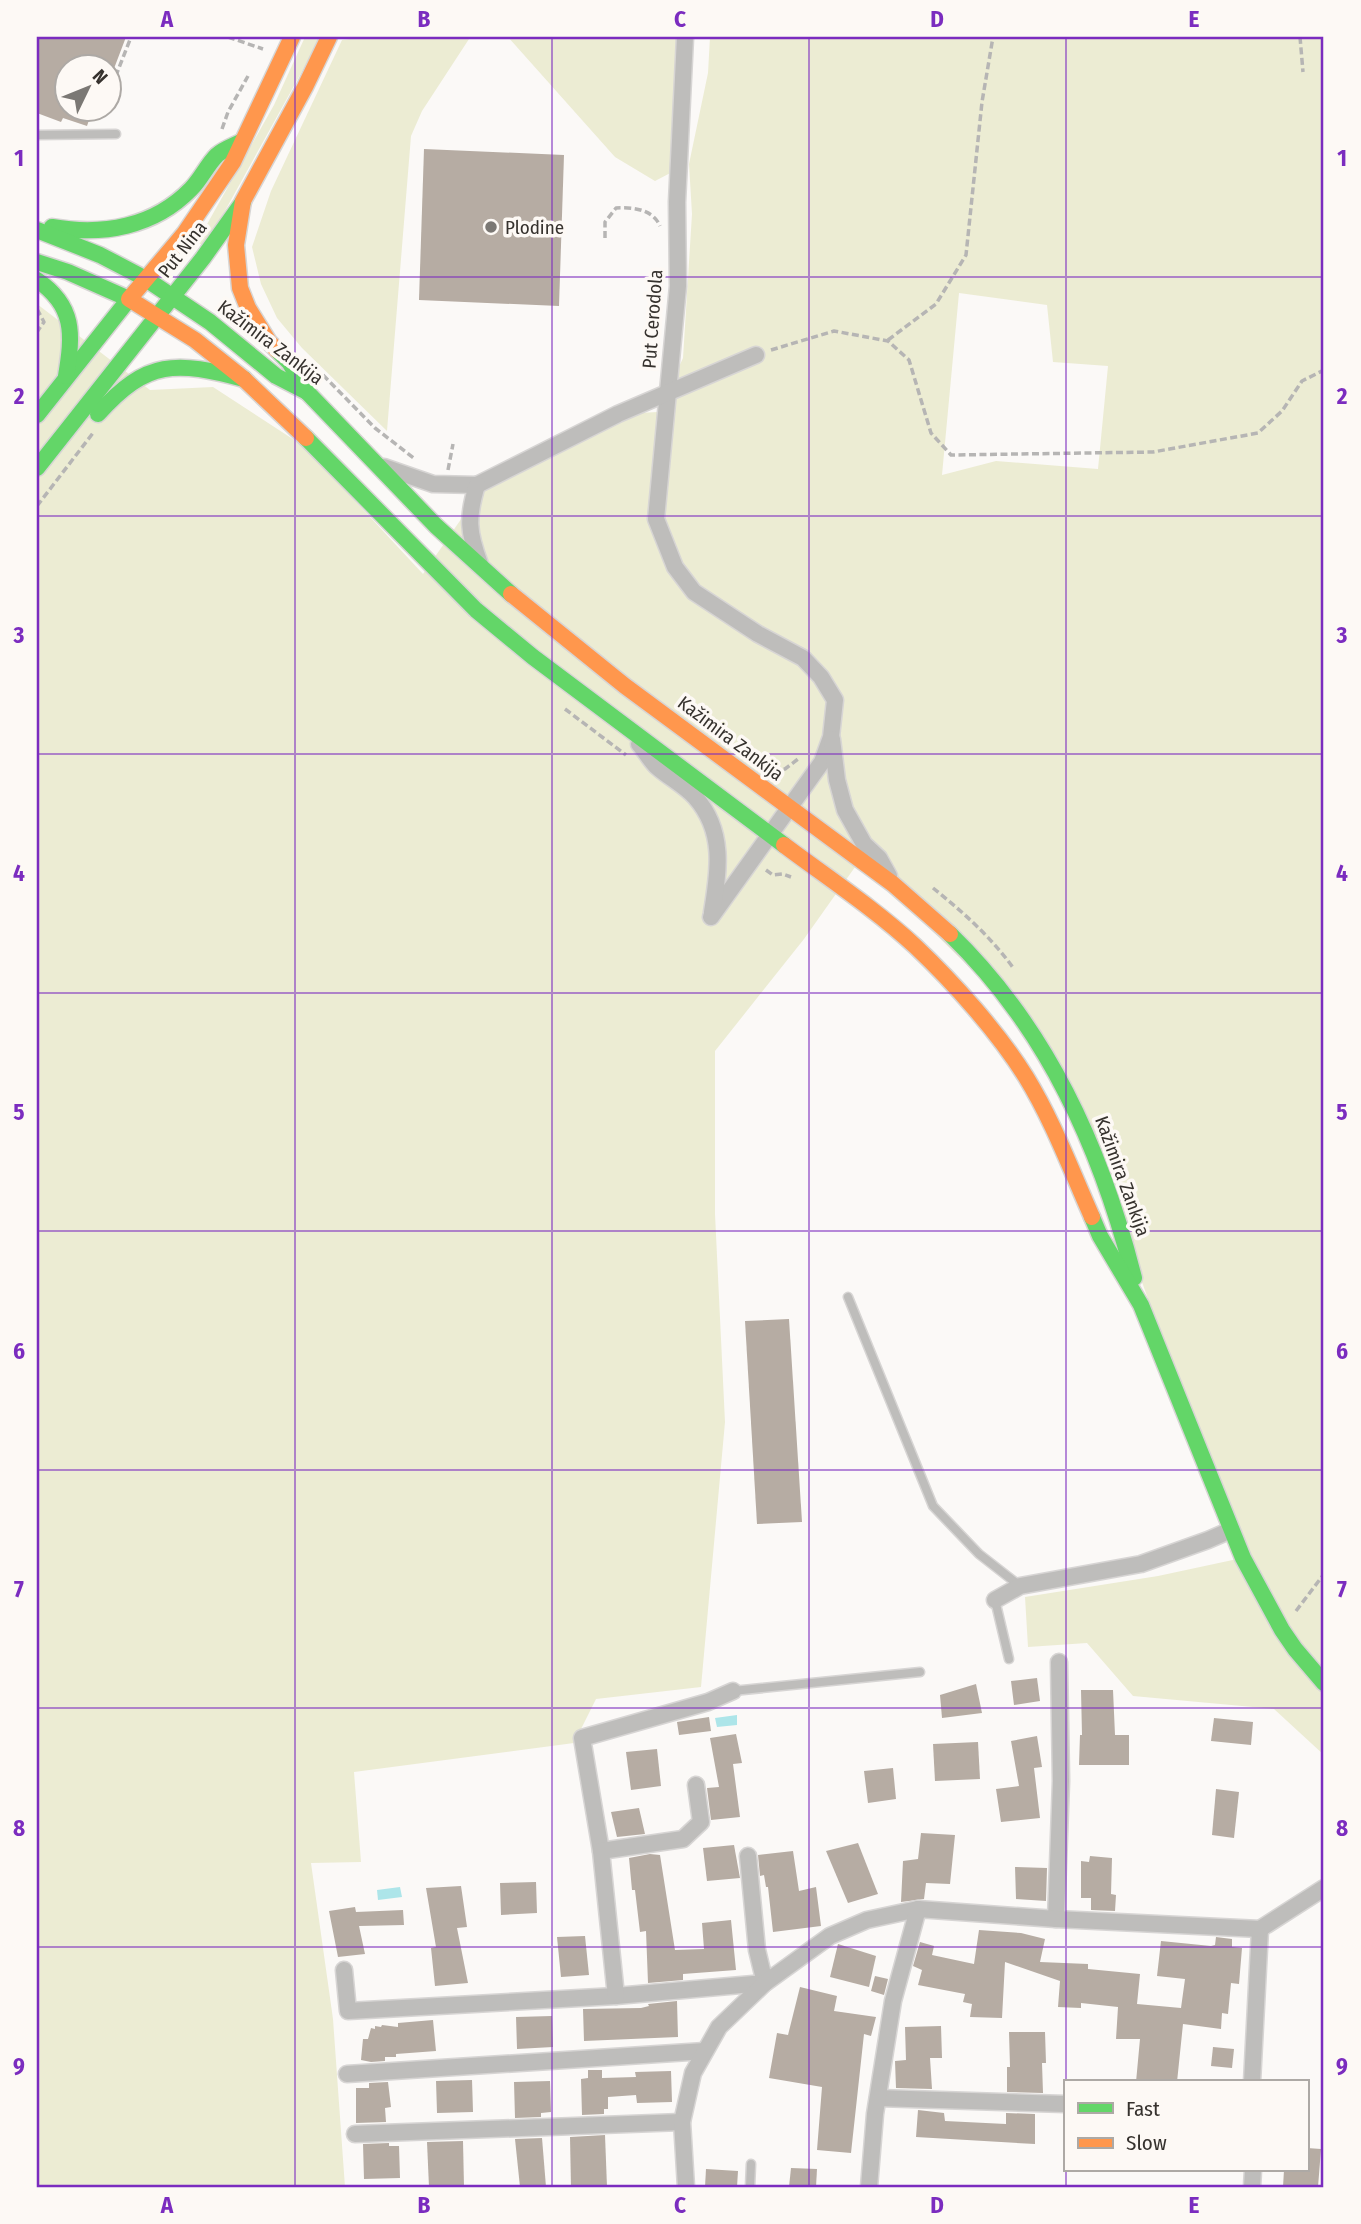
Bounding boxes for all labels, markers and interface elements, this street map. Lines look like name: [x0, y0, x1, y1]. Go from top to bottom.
text: A: [160, 5, 174, 33]
text: B: [418, 5, 431, 33]
text: C: [674, 5, 686, 33]
text: D: [930, 5, 944, 33]
text: E: [1189, 5, 1200, 33]
north arrow: [52, 52, 122, 122]
text: N: [88, 65, 112, 89]
text: 1: [14, 144, 24, 172]
text: 1: [1337, 144, 1347, 172]
street label: Put Nina: [153, 216, 212, 282]
place label: Plodine: [505, 216, 564, 239]
marker: Plodine: [483, 219, 499, 235]
street label: Put Cerodola: [638, 269, 667, 369]
street label: Kažimira Zankija: [213, 295, 328, 390]
text: 2: [13, 382, 25, 410]
text: 2: [1336, 382, 1348, 410]
text: 3: [13, 621, 25, 649]
text: 3: [1336, 621, 1348, 649]
street label: Kažimira Zankija: [673, 691, 788, 786]
text: 4: [13, 859, 25, 887]
text: 4: [1336, 859, 1348, 887]
text: 5: [13, 1098, 25, 1126]
text: 5: [1336, 1098, 1348, 1126]
street label: Kažimira Zankija: [1090, 1113, 1155, 1240]
text: 6: [13, 1337, 25, 1365]
text: 6: [1336, 1337, 1348, 1365]
text: 7: [14, 1575, 24, 1603]
text: 7: [1337, 1575, 1347, 1603]
text: 8: [13, 1814, 25, 1842]
text: 8: [1336, 1814, 1348, 1842]
text: 9: [13, 2052, 25, 2080]
text: 9: [1336, 2052, 1348, 2080]
legend: [1064, 2080, 1308, 2172]
text: Fast: [1126, 2096, 1160, 2122]
text: Slow: [1126, 2130, 1167, 2156]
text: A: [160, 2191, 174, 2219]
text: B: [418, 2191, 431, 2219]
text: C: [674, 2191, 686, 2219]
text: D: [930, 2191, 944, 2219]
text: E: [1189, 2191, 1200, 2219]

